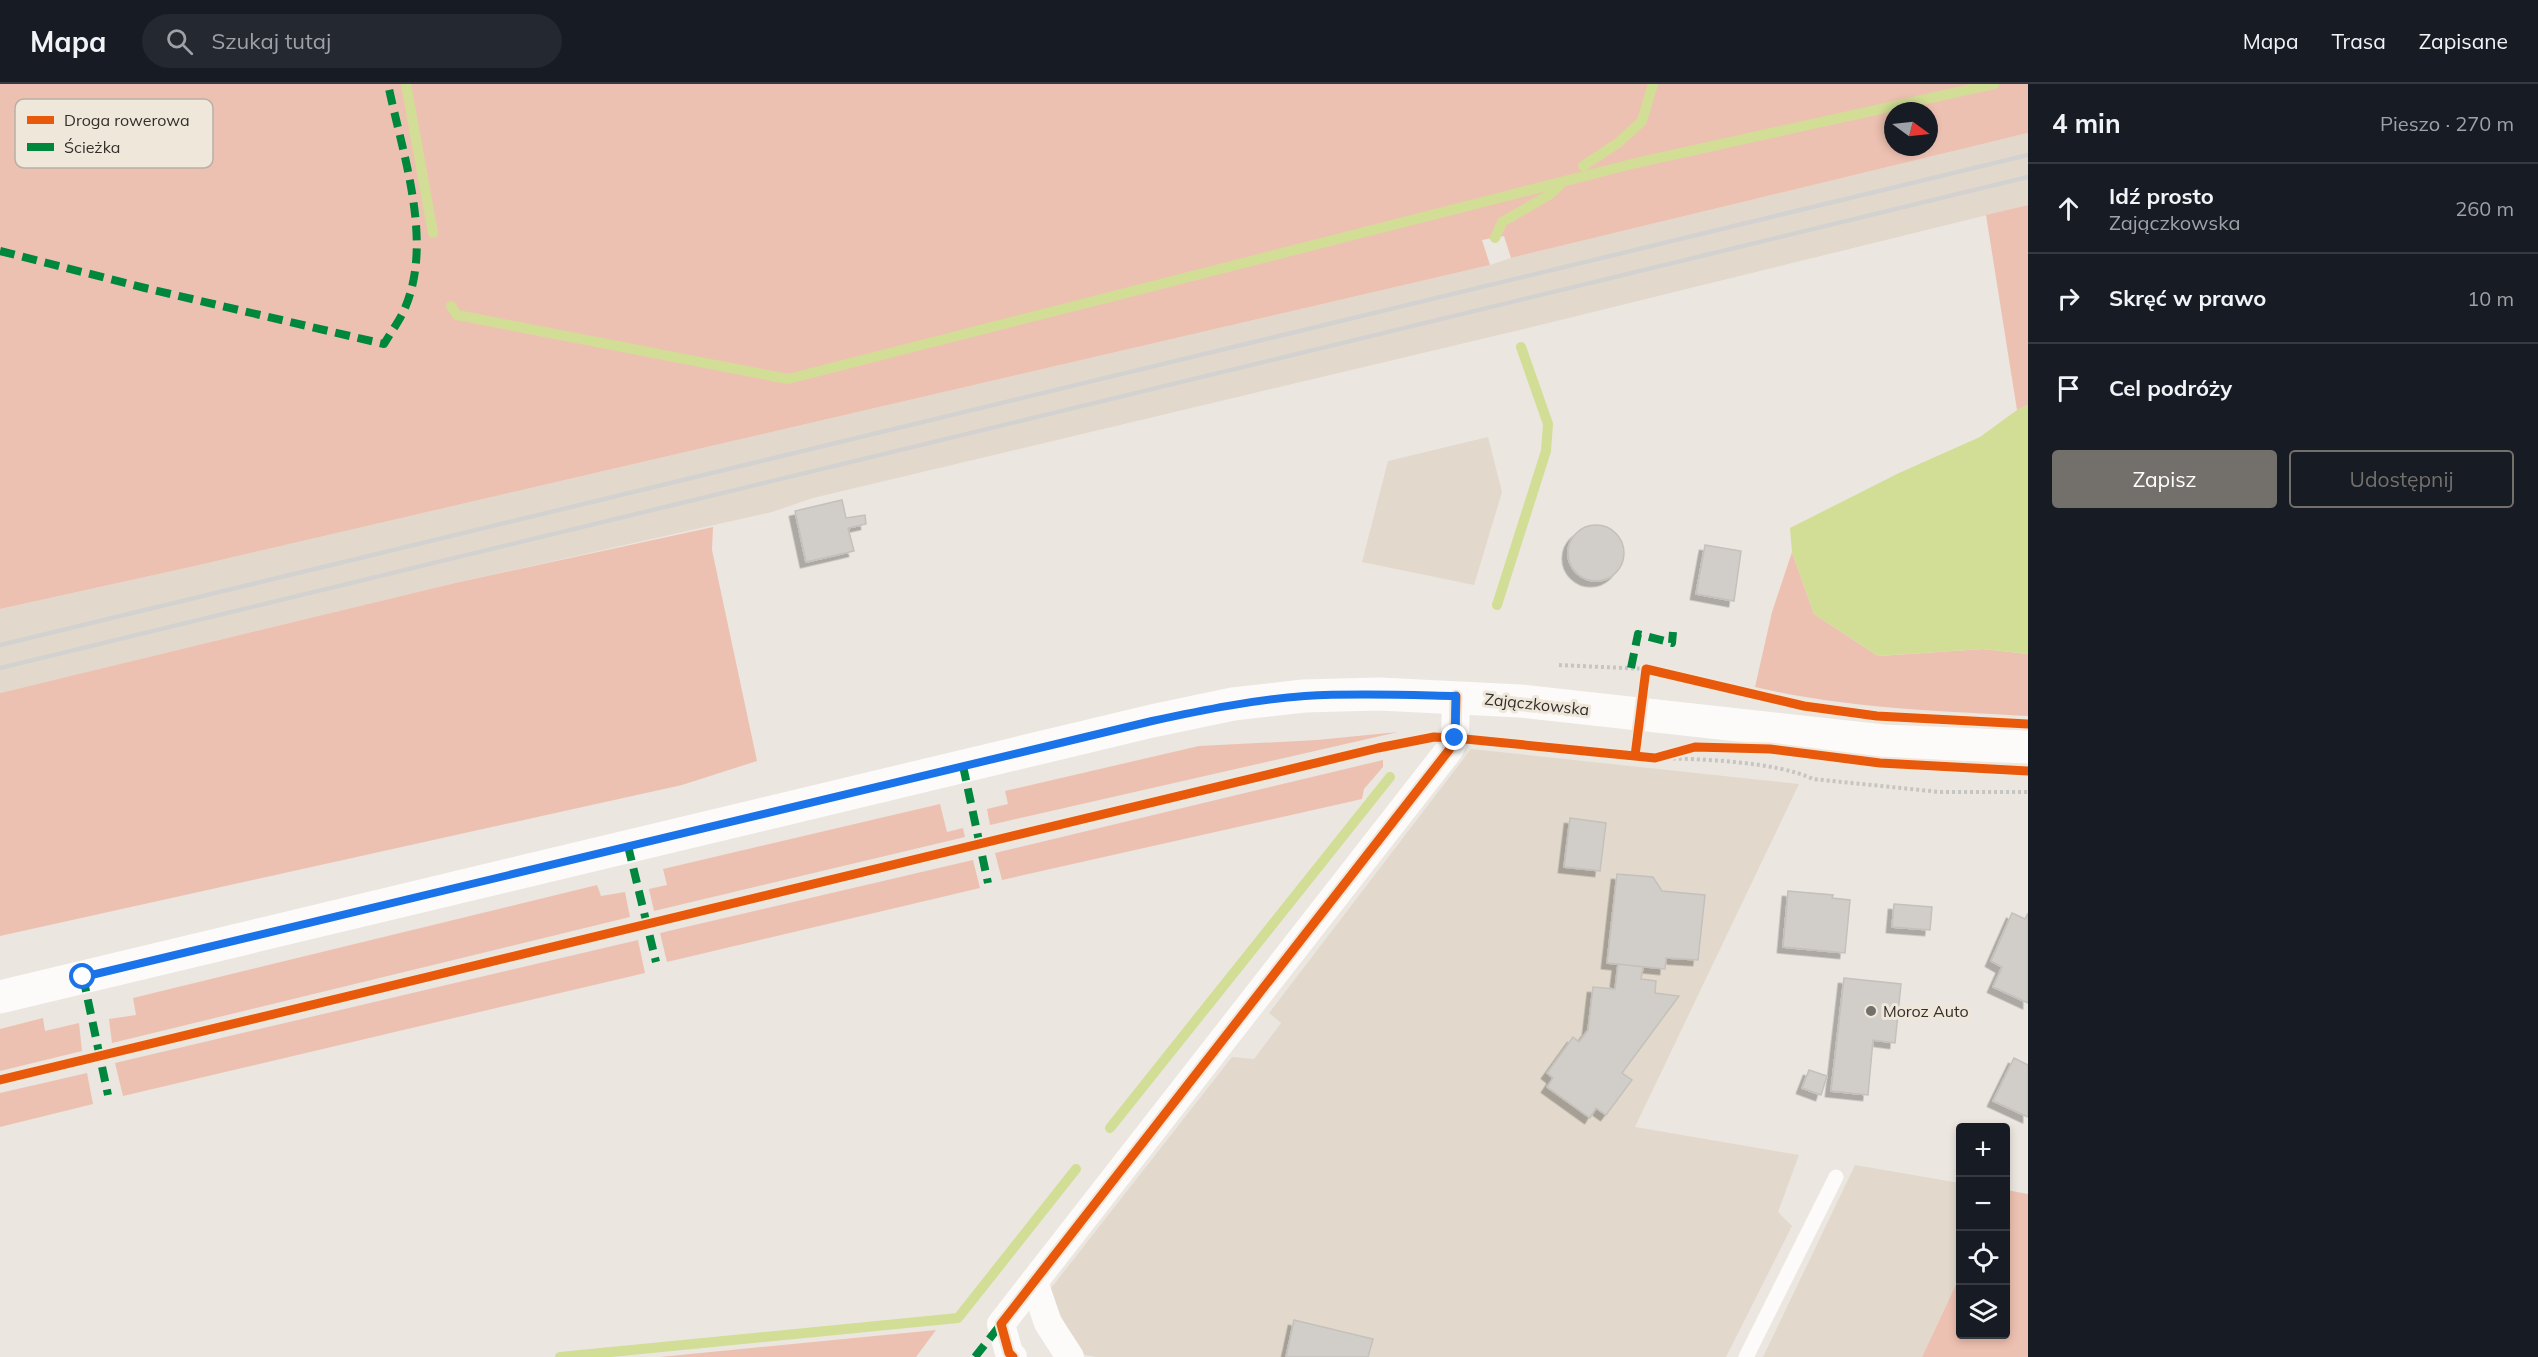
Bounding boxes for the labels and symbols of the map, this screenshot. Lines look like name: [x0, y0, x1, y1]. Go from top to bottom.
legend: [15, 99, 213, 168]
north arrow: [1884, 102, 1938, 156]
text: Droga rowerowa: [64, 110, 190, 130]
text: Ścieżka: [64, 137, 120, 157]
street label: Zajączkowska: [1484, 689, 1590, 719]
route end: [1441, 724, 1467, 750]
route start: [69, 963, 95, 989]
place label: Moroz Auto: [1883, 1001, 1969, 1021]
marker: Moroz Auto: [1864, 1004, 1878, 1018]

